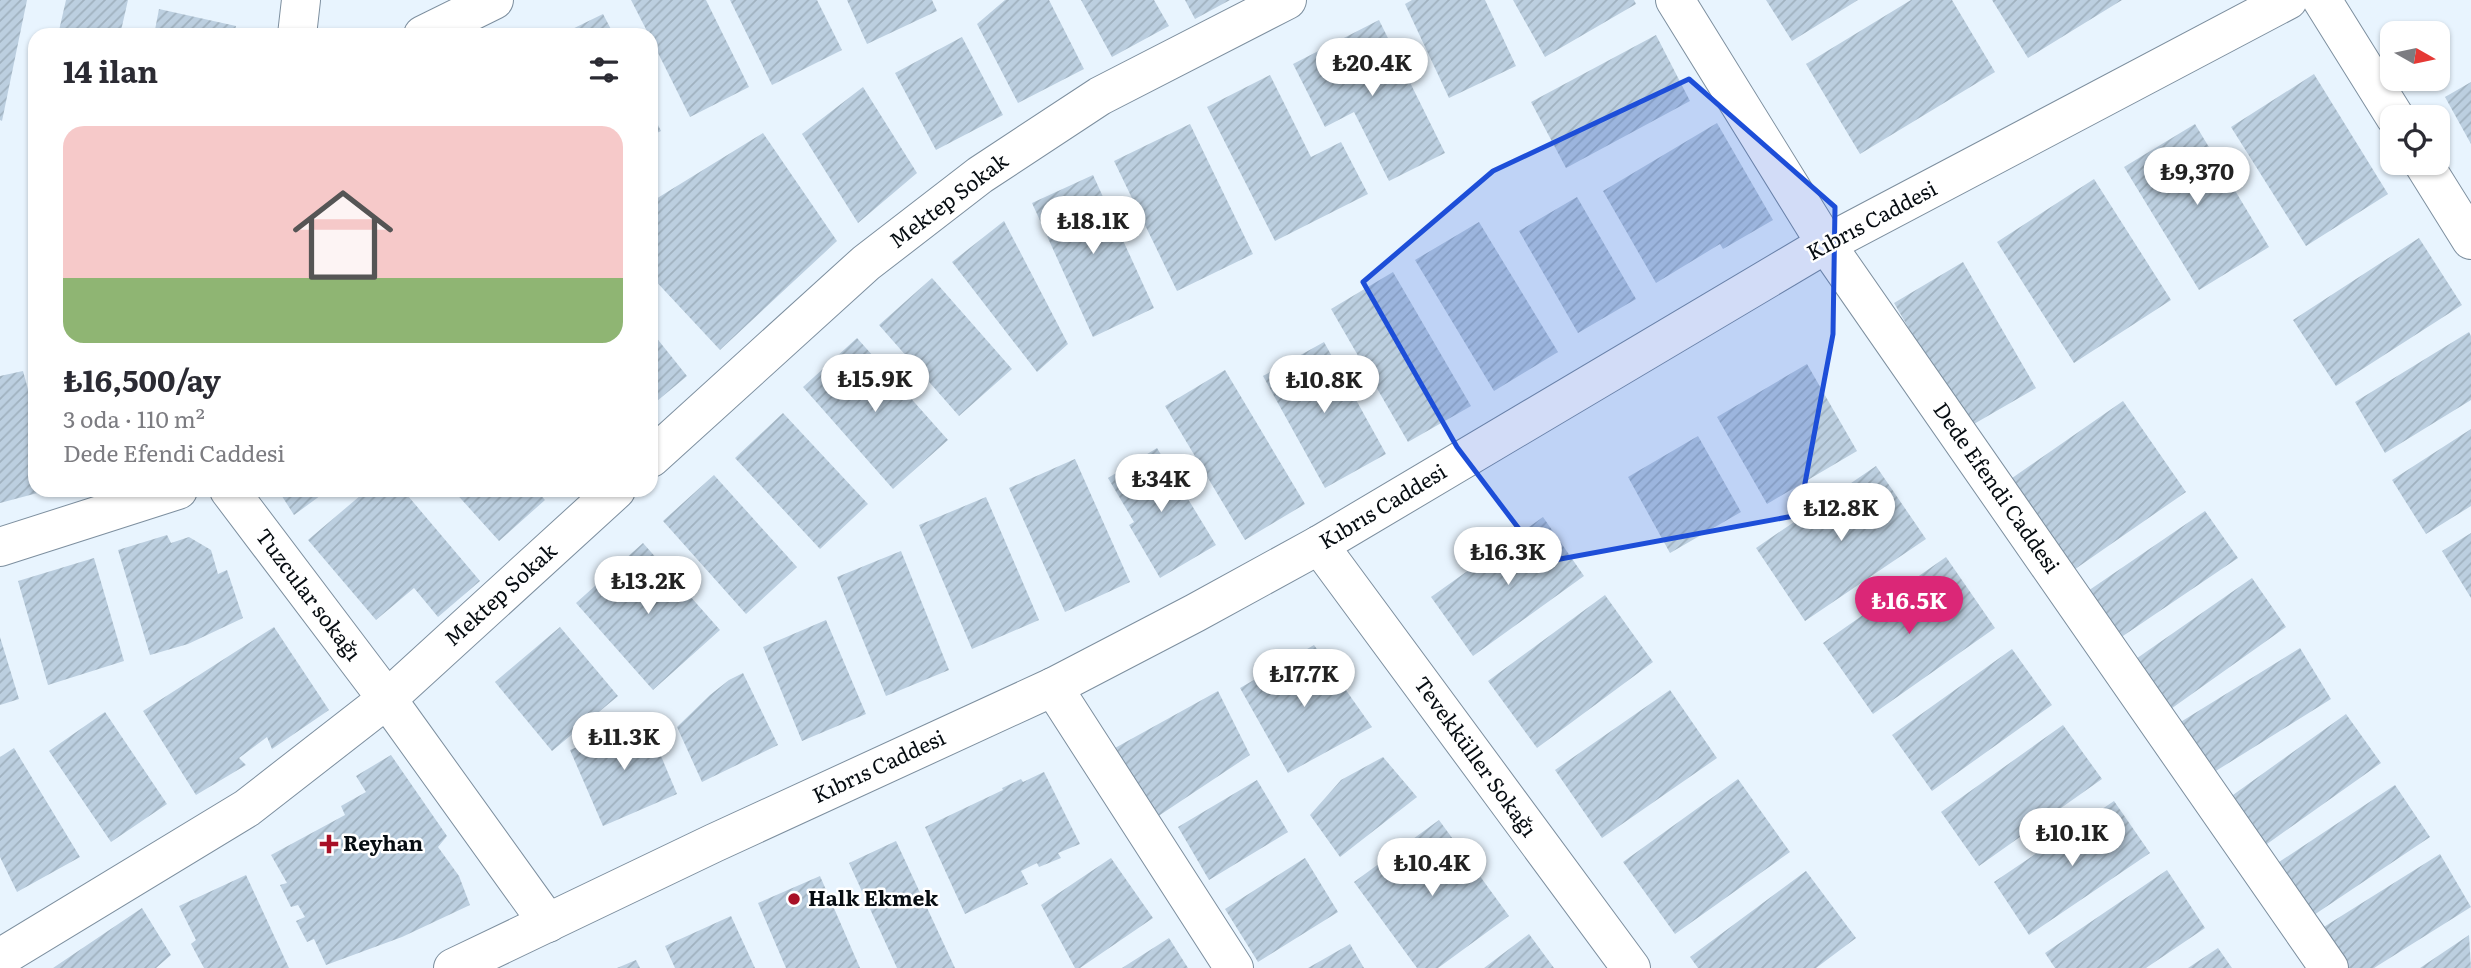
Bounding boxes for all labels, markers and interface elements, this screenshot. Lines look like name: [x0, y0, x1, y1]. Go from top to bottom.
north arrow: [2380, 21, 2450, 91]
map controls: [2380, 21, 2450, 175]
pin: ₺20.4K: [1315, 38, 1429, 98]
text: ₺20.4K: [1332, 44, 1412, 78]
text: 14 ilan: [63, 48, 158, 92]
icon: filters: [585, 51, 623, 89]
button: locate: [2380, 105, 2450, 175]
street label: Mektep Sokak: [882, 144, 1014, 254]
pin: ₺9,370: [2140, 148, 2254, 207]
text: ₺9,370: [2160, 153, 2234, 187]
street label: Kıbrıs Caddesi: [1800, 171, 1941, 266]
icon: home: [280, 172, 406, 298]
pin: ₺18.1K: [1036, 196, 1150, 256]
text: ₺18.1K: [1056, 202, 1130, 236]
pin: ₺15.9K: [818, 354, 932, 414]
pin: ₺10.8K: [1267, 356, 1381, 415]
text: ₺16,500/ay: [63, 357, 221, 401]
text: ₺15.9K: [837, 360, 913, 394]
text: ₺10.8K: [1285, 361, 1363, 395]
street label: Dede Efendi Caddesi: [1927, 395, 2069, 578]
text: 3 oda · 110 m²: [63, 401, 205, 435]
text: Dede Efendi Caddesi: [63, 435, 285, 469]
pin: ₺34K: [1120, 454, 1202, 514]
street label: Kıbrıs Caddesi: [1312, 455, 1451, 555]
text: ₺34K: [1131, 460, 1191, 494]
pin: ₺12.8K: [1784, 484, 1898, 543]
text: ₺12.8K: [1803, 489, 1879, 523]
street label: Tuzcular sokağı: [250, 521, 370, 666]
pin: ₺16.3K: [1451, 528, 1565, 587]
text: ₺16.3K: [1470, 533, 1546, 567]
street label: Mektep Sokak: [436, 534, 562, 652]
pin: ₺13.2K: [591, 556, 705, 616]
text: ₺13.2K: [610, 562, 686, 596]
pin: ₺16.5K: [1852, 576, 1966, 636]
text: ₺16.5K: [1871, 582, 1947, 616]
pin: ₺17.7K: [1247, 650, 1361, 709]
text: ₺17.7K: [1269, 655, 1339, 689]
street label: Tevekküller Sokağı: [1408, 669, 1546, 842]
pin: ₺11.3K: [567, 712, 681, 772]
text: ₺11.3K: [588, 718, 660, 752]
street label: Kıbrıs Caddesi: [806, 720, 950, 809]
pin: ₺10.1K: [2015, 808, 2129, 868]
text: ₺10.1K: [2035, 814, 2109, 848]
place label: Reyhan: [343, 826, 424, 857]
marker: Reyhan: [321, 836, 337, 852]
pin: ₺10.4K: [1375, 838, 1489, 898]
text: ₺10.4K: [1393, 844, 1471, 878]
place label: Halk Ekmek: [808, 881, 939, 912]
marker: Halk Ekmek: [786, 891, 802, 907]

